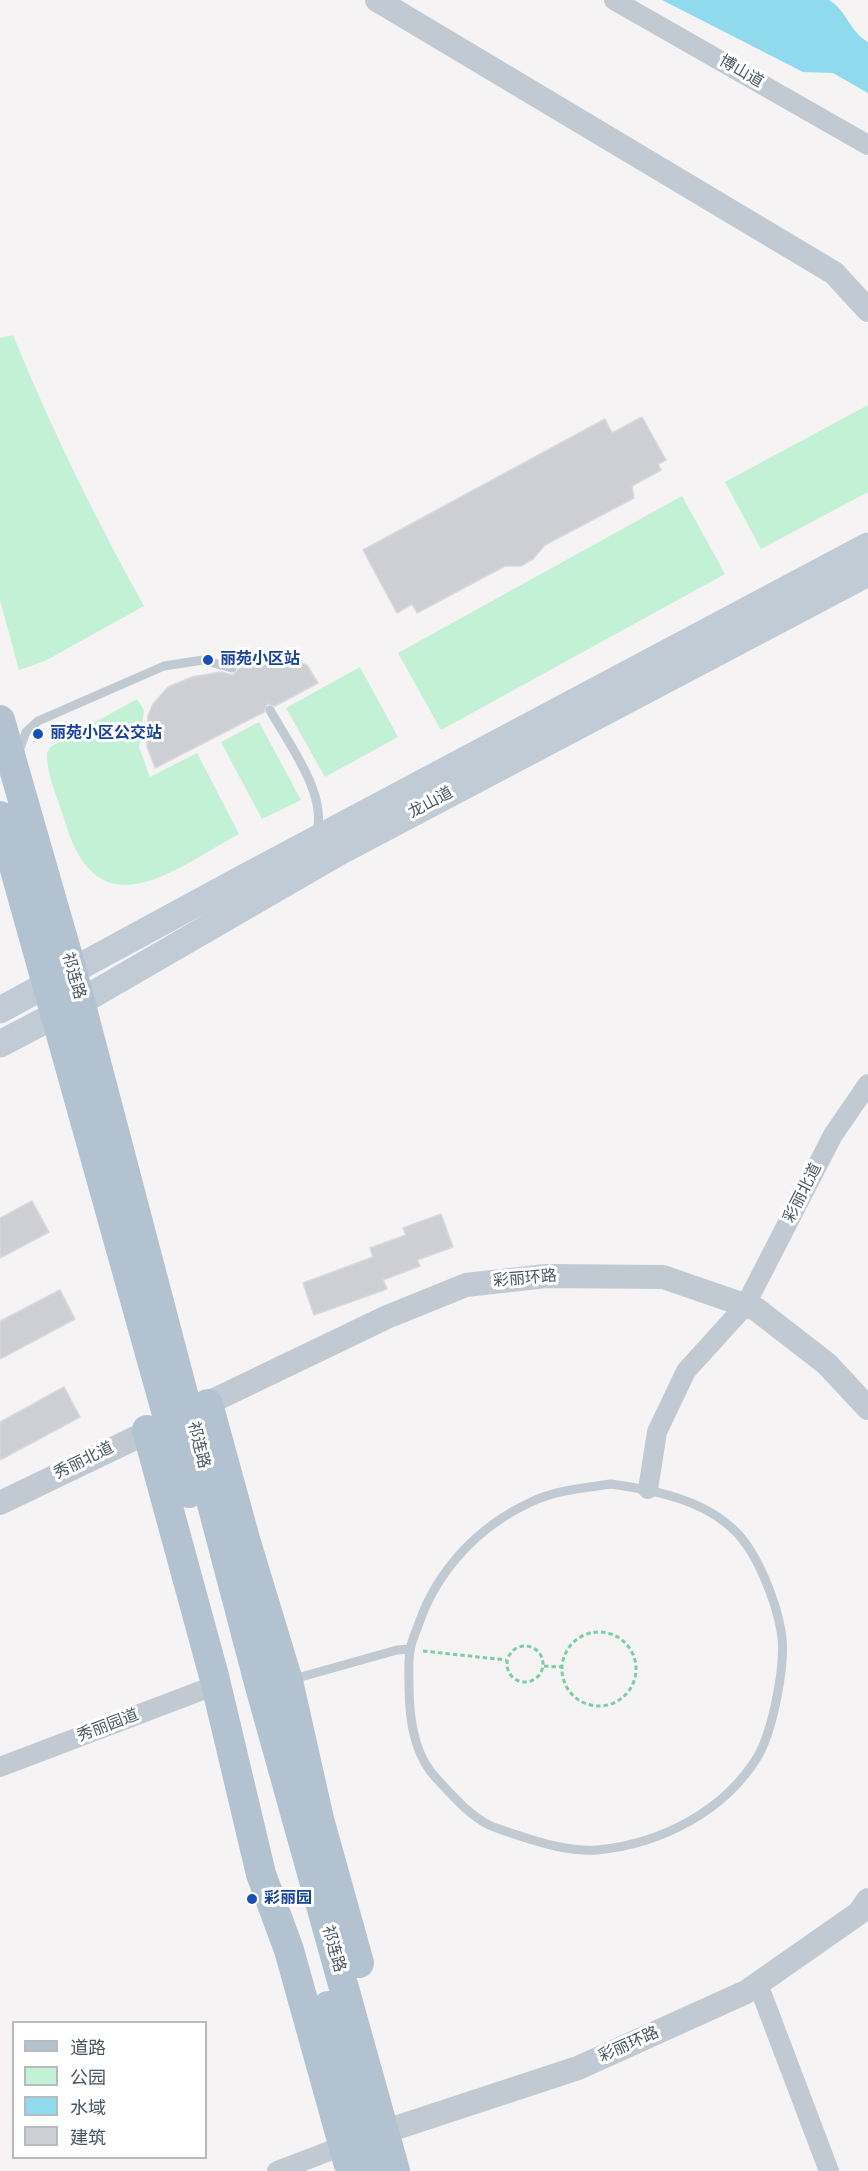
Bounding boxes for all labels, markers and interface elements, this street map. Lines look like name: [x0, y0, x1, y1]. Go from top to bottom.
street label: 博山道: [715, 52, 767, 92]
place label: 丽苑小区站: [220, 650, 300, 670]
marker: 丽苑小区站: [201, 653, 215, 667]
place label: 丽苑小区公交站: [50, 724, 162, 744]
marker: 丽苑小区公交站: [31, 727, 45, 741]
street label: 龙山道: [405, 783, 457, 823]
street label: 祁连路: [57, 950, 89, 1002]
street label: 彩丽北道: [780, 1160, 826, 1226]
street label: 彩丽环路: [492, 1267, 558, 1291]
street label: 祁连路: [183, 1419, 213, 1471]
street label: 秀丽北道: [51, 1438, 117, 1484]
street label: 秀丽园道: [75, 1706, 141, 1746]
place label: 彩丽园: [264, 1889, 312, 1909]
marker: 彩丽园: [245, 1892, 259, 1906]
street label: 祁连路: [317, 1923, 349, 1975]
legend: [12, 2021, 207, 2159]
street label: 彩丽环路: [596, 2023, 662, 2067]
text: 道路: [70, 2037, 106, 2058]
text: 公园: [70, 2067, 106, 2088]
text: 水域: [70, 2097, 106, 2118]
text: 建筑: [70, 2127, 106, 2148]

